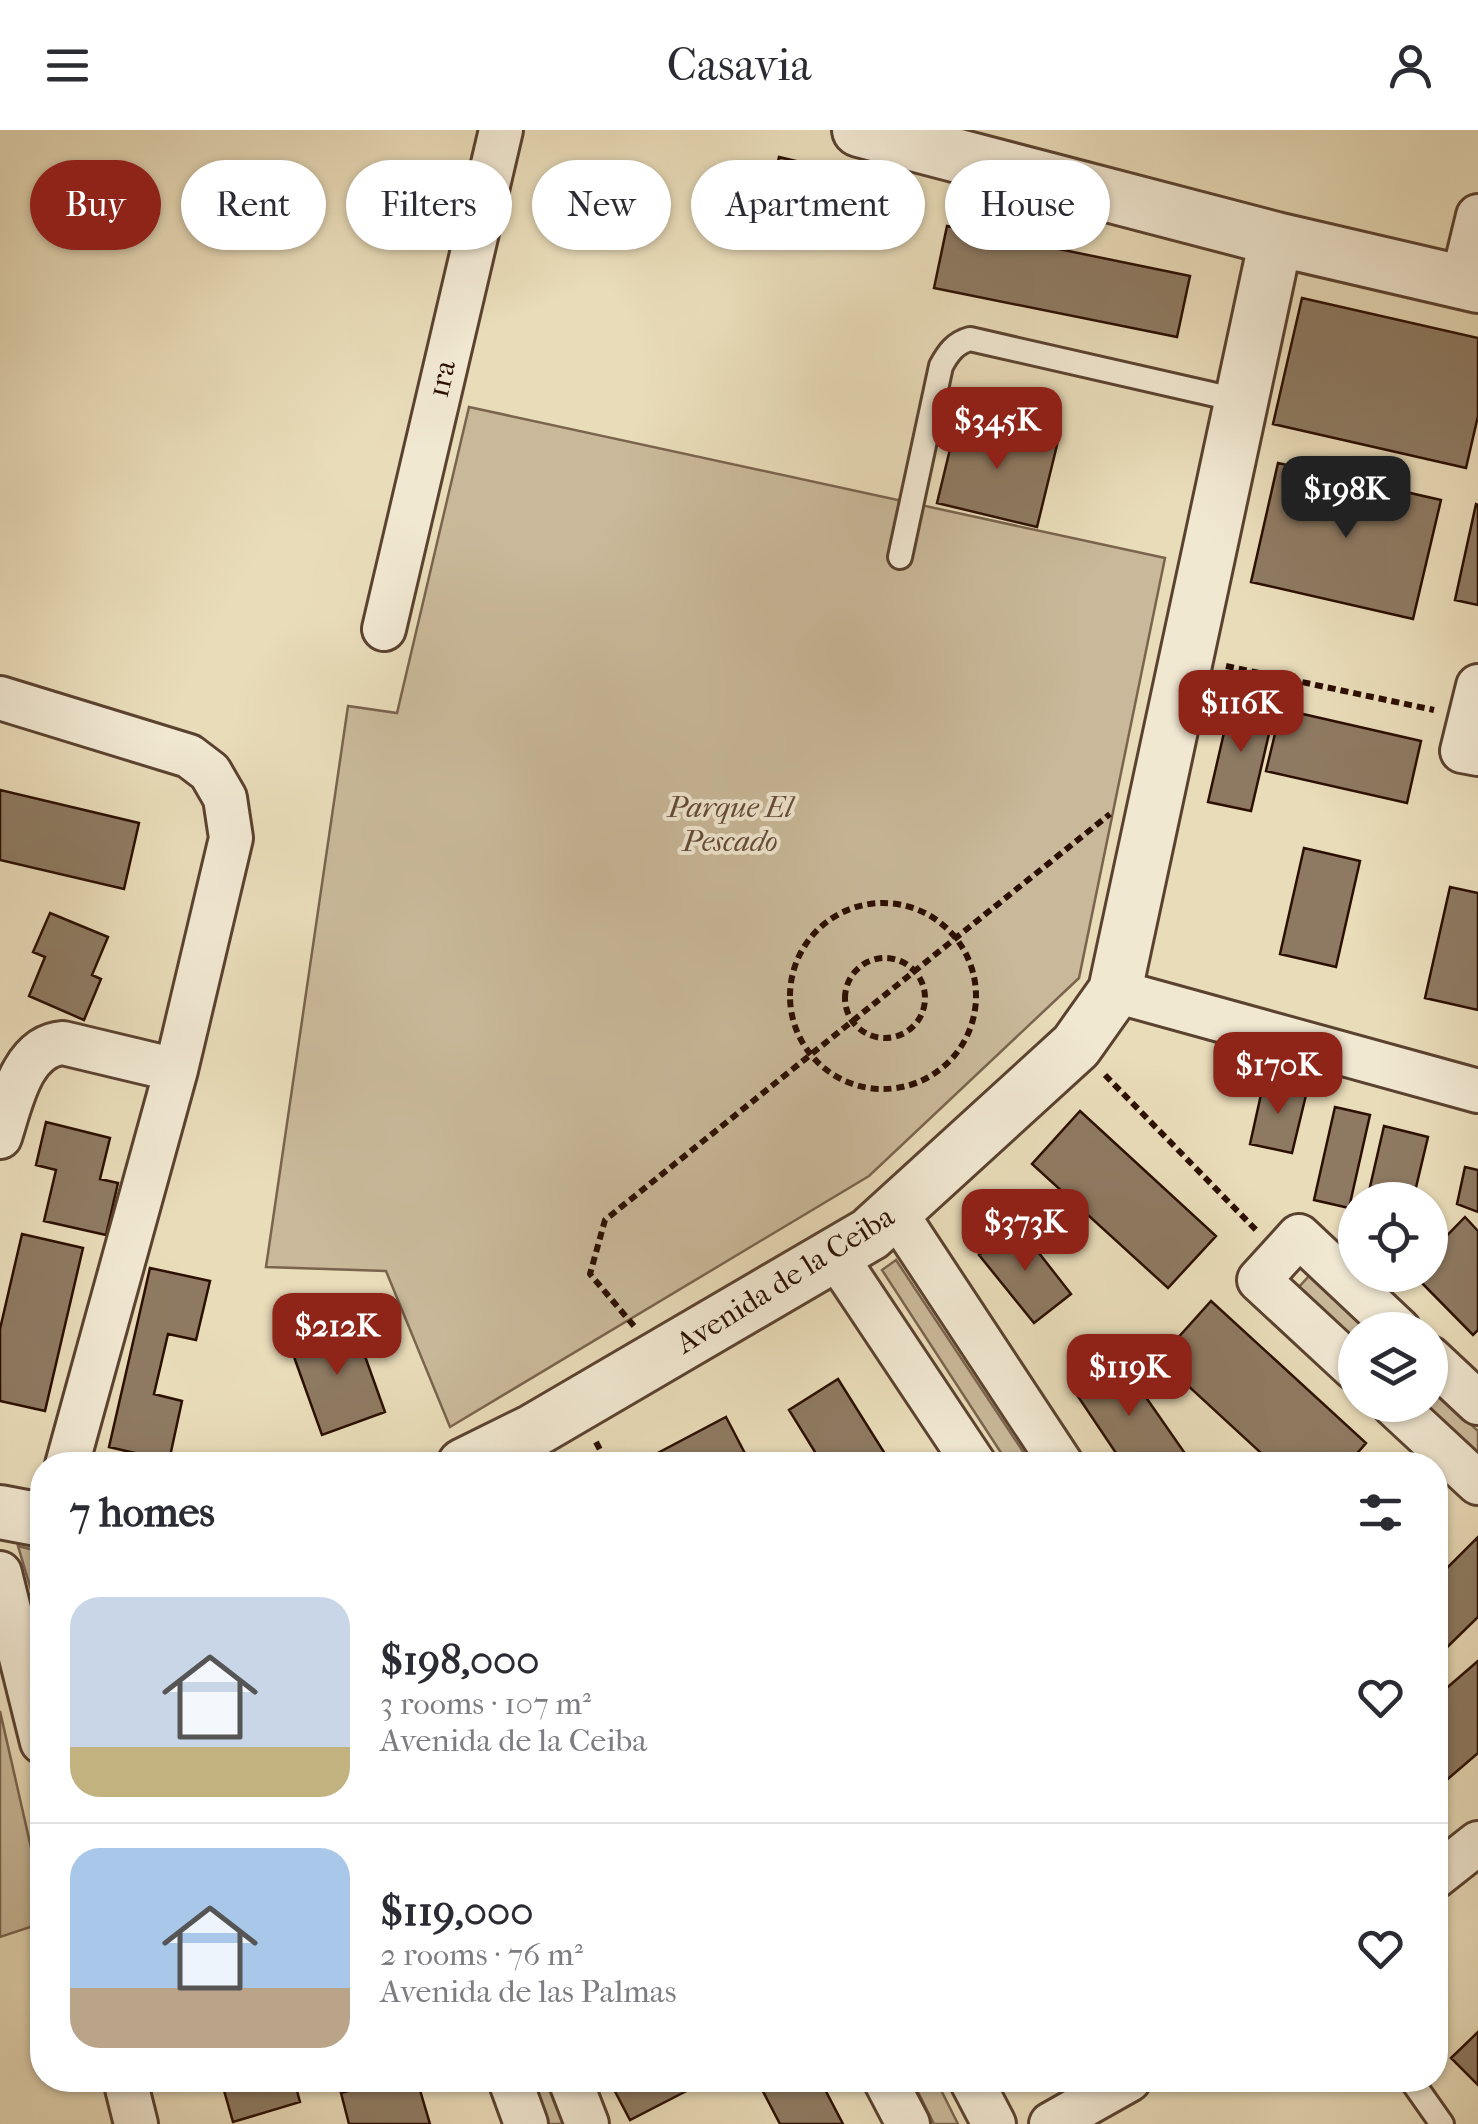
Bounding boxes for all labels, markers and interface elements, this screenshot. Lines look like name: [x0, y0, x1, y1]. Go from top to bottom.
icon: menu: [40, 38, 95, 93]
icon: person: [1383, 38, 1438, 93]
text: Casavia: [667, 39, 811, 92]
chip: Buy: [30, 160, 161, 250]
chip: Rent: [181, 160, 326, 250]
chip: Filters: [346, 160, 512, 250]
chip: New: [532, 160, 671, 250]
chip: Apartment: [691, 160, 925, 250]
chip: House: [945, 160, 1110, 250]
street label: 1ra: [421, 356, 464, 401]
pin: $345K: [927, 387, 1067, 472]
text: $345K: [954, 401, 1040, 438]
pin: $198K: [1276, 456, 1416, 541]
text: $198K: [1303, 470, 1389, 507]
pin: $116K: [1171, 670, 1311, 755]
text: $116K: [1201, 684, 1281, 721]
park label: Parque El Pescado: [665, 790, 796, 859]
pin: $170K: [1208, 1032, 1348, 1117]
text: $170K: [1235, 1046, 1321, 1083]
map controls: [1338, 1182, 1448, 1422]
button: locate: [1338, 1182, 1448, 1292]
pin: $373K: [955, 1189, 1095, 1274]
street label: Avenida de la Ceiba: [669, 1198, 901, 1362]
text: $373K: [984, 1203, 1066, 1240]
pin: $212K: [267, 1293, 407, 1378]
text: $212K: [294, 1307, 380, 1344]
button: layers: [1338, 1312, 1448, 1422]
pin: $119K: [1059, 1334, 1199, 1419]
text: $119K: [1089, 1348, 1169, 1385]
icon: filters: [1353, 1485, 1408, 1540]
text: 7 homes: [70, 1488, 215, 1537]
text: $198,000: [380, 1636, 539, 1685]
icon: home: [150, 1637, 270, 1757]
icon: heart: [1353, 1670, 1408, 1725]
text: 3 rooms · 107 m²: [380, 1685, 591, 1722]
text: Avenida de la Ceiba: [380, 1722, 647, 1759]
text: $119,000: [380, 1887, 533, 1936]
icon: home: [150, 1888, 270, 2008]
icon: heart: [1353, 1921, 1408, 1976]
text: 2 rooms · 76 m²: [380, 1936, 583, 1973]
text: Avenida de las Palmas: [380, 1973, 676, 2010]

